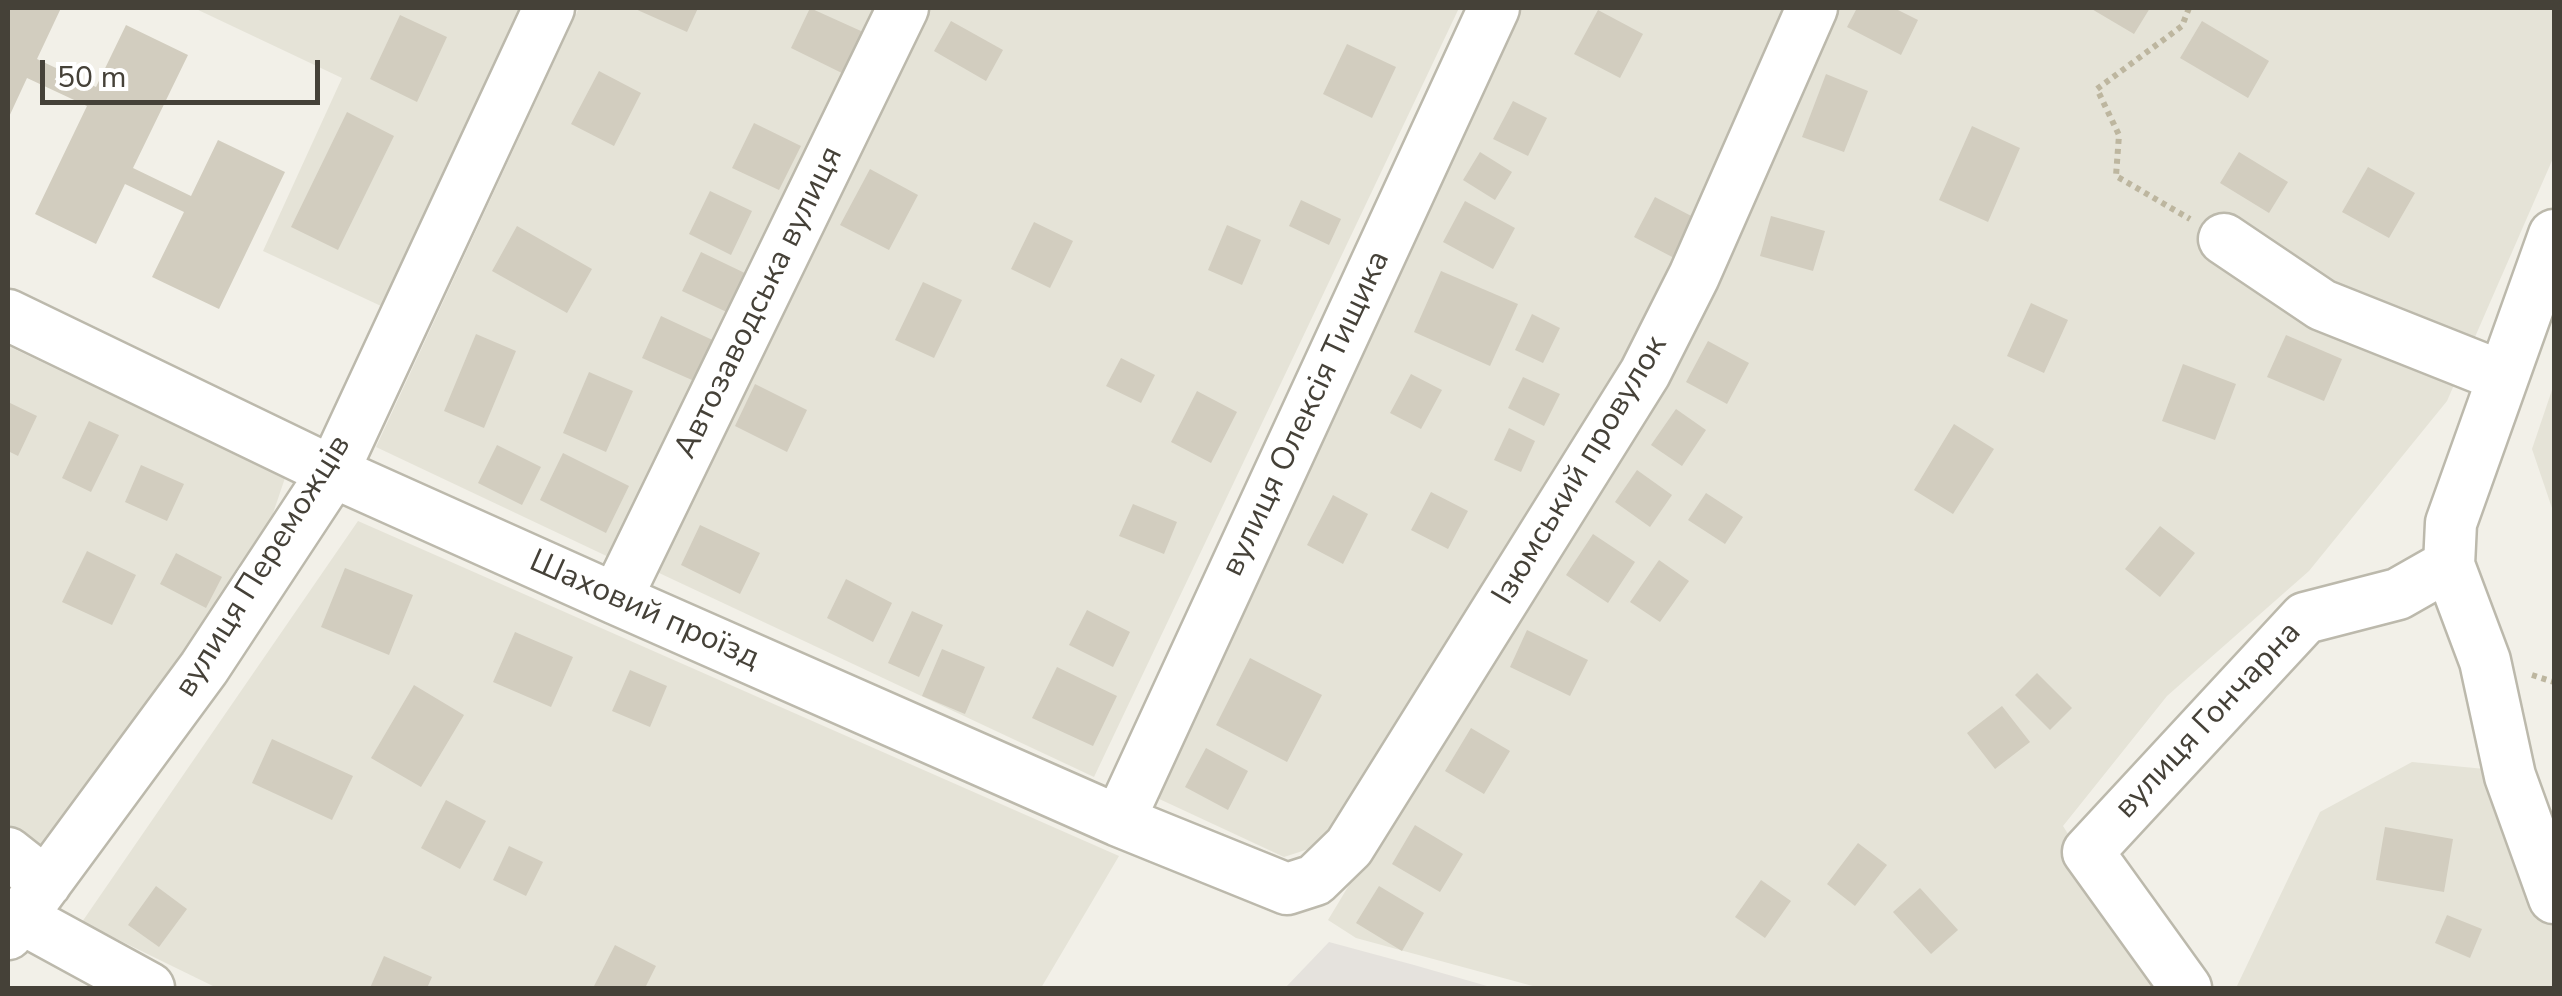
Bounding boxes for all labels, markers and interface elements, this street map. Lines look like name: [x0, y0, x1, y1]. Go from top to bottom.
scale bar: [45, 40, 325, 102]
text: 50 m: [57, 57, 126, 98]
street label: Автозаводська вулиця: [668, 141, 852, 465]
street label: вулиця Олексія Тищика: [1215, 245, 1399, 583]
street label: Ізюмський провулок: [1485, 330, 1677, 612]
street label: вулиця Переможців: [168, 429, 360, 705]
street label: Шаховий проїзд: [523, 543, 765, 679]
street label: вулиця Гончарна: [2108, 615, 2310, 827]

